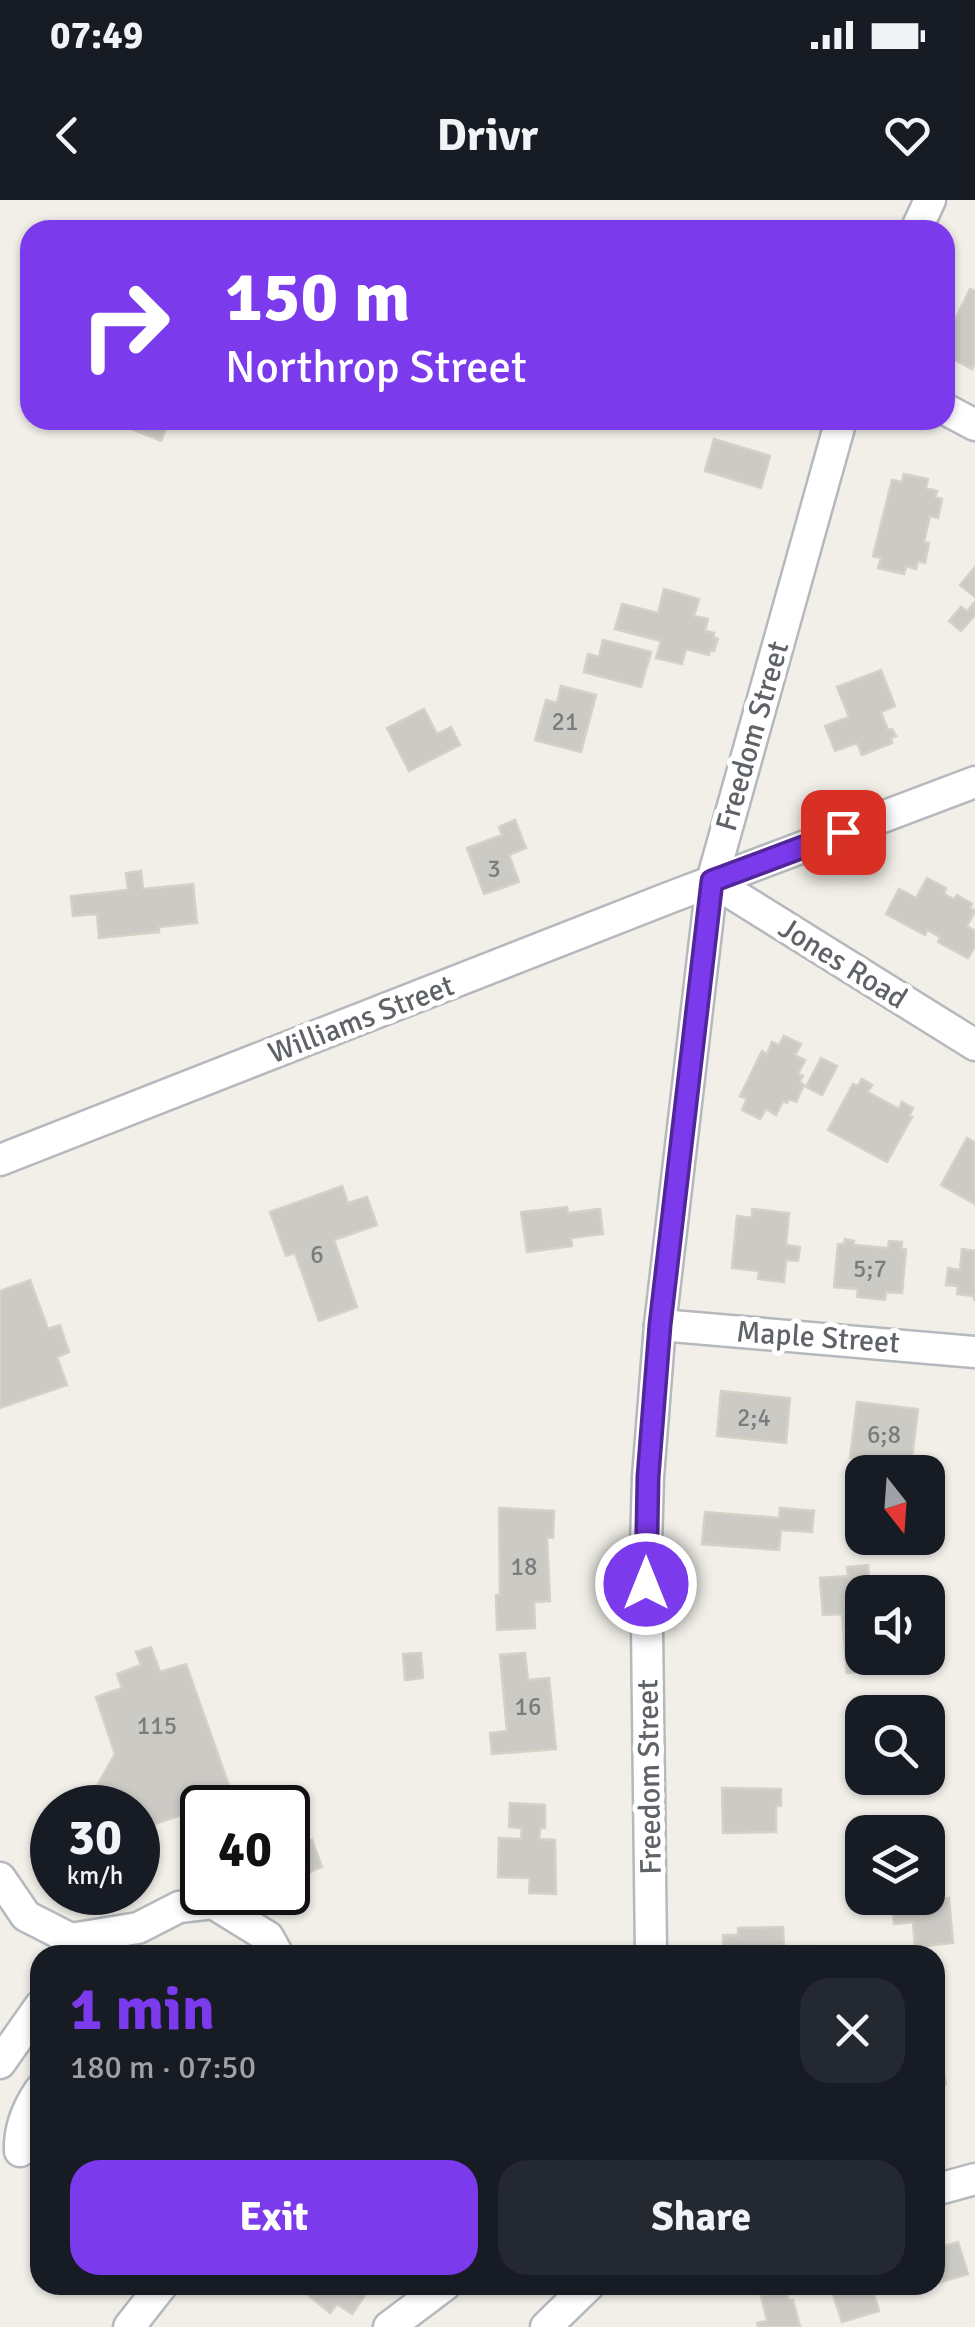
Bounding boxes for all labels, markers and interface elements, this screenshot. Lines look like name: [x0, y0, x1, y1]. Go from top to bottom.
text: 07:49: [50, 12, 143, 59]
icon: back: [40, 108, 95, 163]
text: Drivr: [437, 108, 538, 163]
icon: heart: [880, 108, 935, 163]
text: 150 m: [225, 254, 410, 340]
icon: right: [60, 260, 190, 390]
text: Northrop Street: [225, 340, 527, 395]
street label: Freedom Street: [708, 637, 797, 835]
house number: 21: [551, 706, 579, 737]
pin: [801, 790, 886, 875]
icon: arrive: [816, 805, 871, 860]
house number: 3: [487, 853, 501, 884]
street label: Jones Road: [772, 909, 914, 1017]
street label: Williams Street: [263, 967, 459, 1072]
house number: 6: [310, 1239, 324, 1270]
house number: 5;7: [853, 1253, 887, 1284]
street label: Maple Street: [735, 1313, 901, 1362]
house number: 2;4: [737, 1402, 771, 1433]
house number: 6;8: [867, 1419, 901, 1450]
north arrow: [845, 1455, 945, 1555]
map controls: [845, 1455, 945, 1915]
position arrow: [594, 1532, 698, 1636]
house number: 18: [510, 1551, 538, 1582]
button: sound: [845, 1575, 945, 1675]
street label: Freedom Street: [629, 1679, 670, 1875]
house number: 16: [514, 1691, 542, 1722]
button: search: [845, 1695, 945, 1795]
house number: 115: [137, 1710, 177, 1741]
speed limit sign: 40: [180, 1785, 310, 1915]
text: 30: [68, 1807, 122, 1869]
button: layers: [845, 1815, 945, 1915]
text: km/h: [67, 1860, 123, 1891]
text: 1 min: [70, 1973, 215, 2047]
button: close: [800, 1978, 905, 2083]
text: 180 m · 07:50: [70, 2048, 256, 2087]
button: Exit: [70, 2160, 478, 2275]
button: Share: [498, 2160, 905, 2275]

